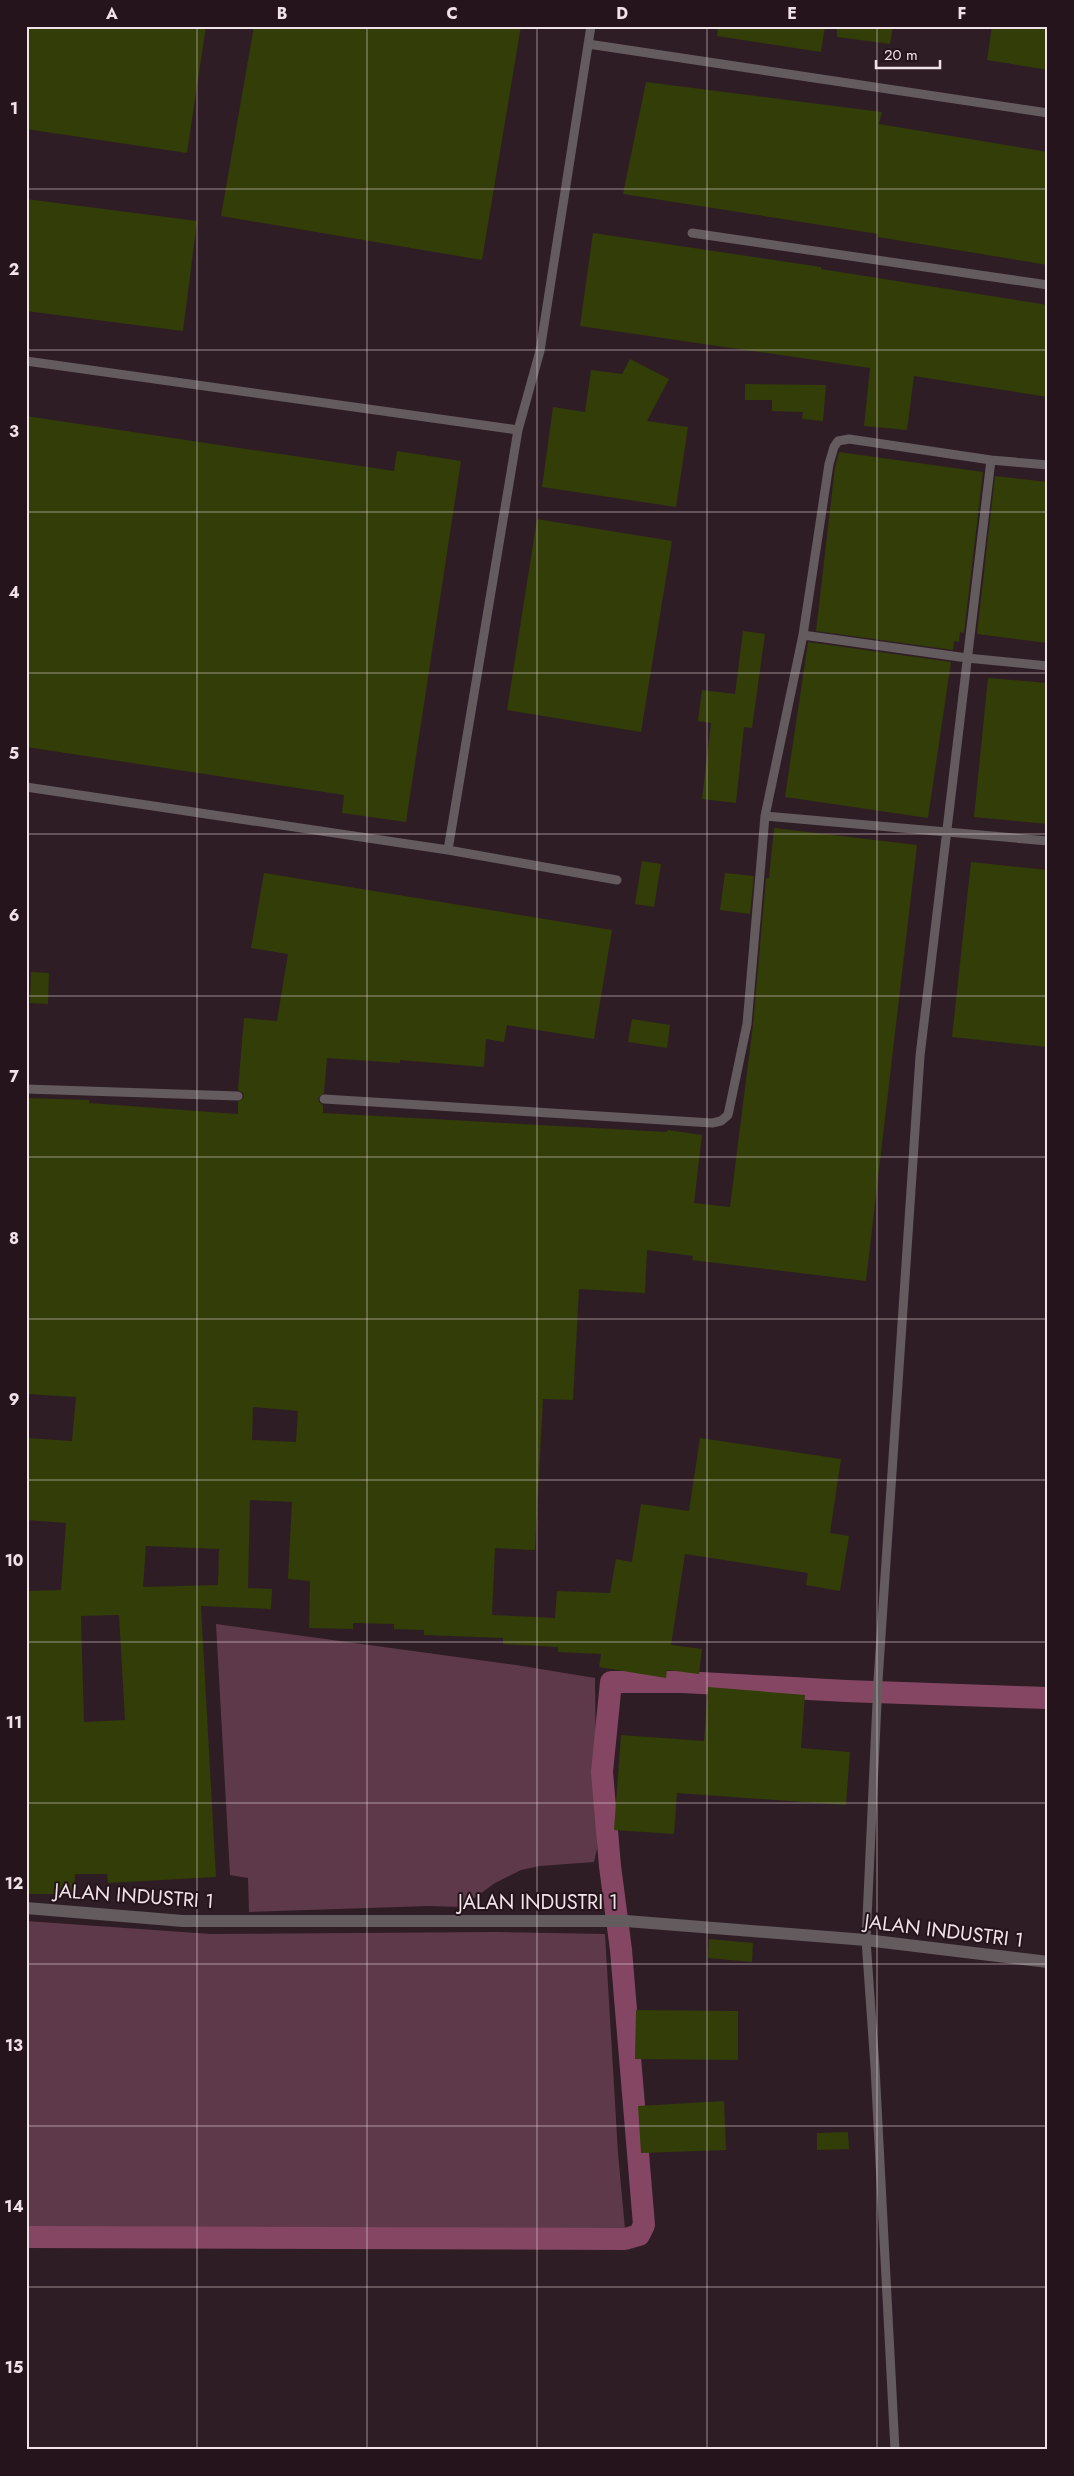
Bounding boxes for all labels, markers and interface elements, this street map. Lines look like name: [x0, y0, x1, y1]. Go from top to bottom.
text: A: [105, 2, 118, 25]
text: B: [277, 2, 287, 25]
text: C: [446, 2, 458, 25]
text: D: [616, 2, 628, 25]
text: E: [787, 2, 797, 25]
text: F: [958, 2, 966, 25]
scale bar: [876, 38, 940, 70]
text: 20 m: [884, 44, 918, 66]
text: 1: [10, 97, 18, 120]
text: 2: [9, 258, 19, 281]
text: 3: [9, 420, 19, 443]
text: 4: [8, 581, 20, 604]
text: 5: [9, 742, 19, 765]
text: 6: [9, 904, 19, 927]
text: 7: [9, 1065, 19, 1088]
text: 8: [9, 1227, 19, 1250]
text: 9: [9, 1388, 19, 1411]
text: 10: [5, 1549, 23, 1572]
text: 11: [6, 1711, 22, 1734]
text: 12: [5, 1872, 23, 1895]
street label: JALAN INDUSTRI 1: [50, 1876, 215, 1916]
street label: JALAN INDUSTRI 1: [455, 1888, 618, 1917]
street label: JALAN INDUSTRI 1: [860, 1906, 1025, 1955]
text: 13: [5, 2034, 23, 2057]
text: 14: [4, 2195, 24, 2218]
text: 15: [5, 2356, 23, 2379]

